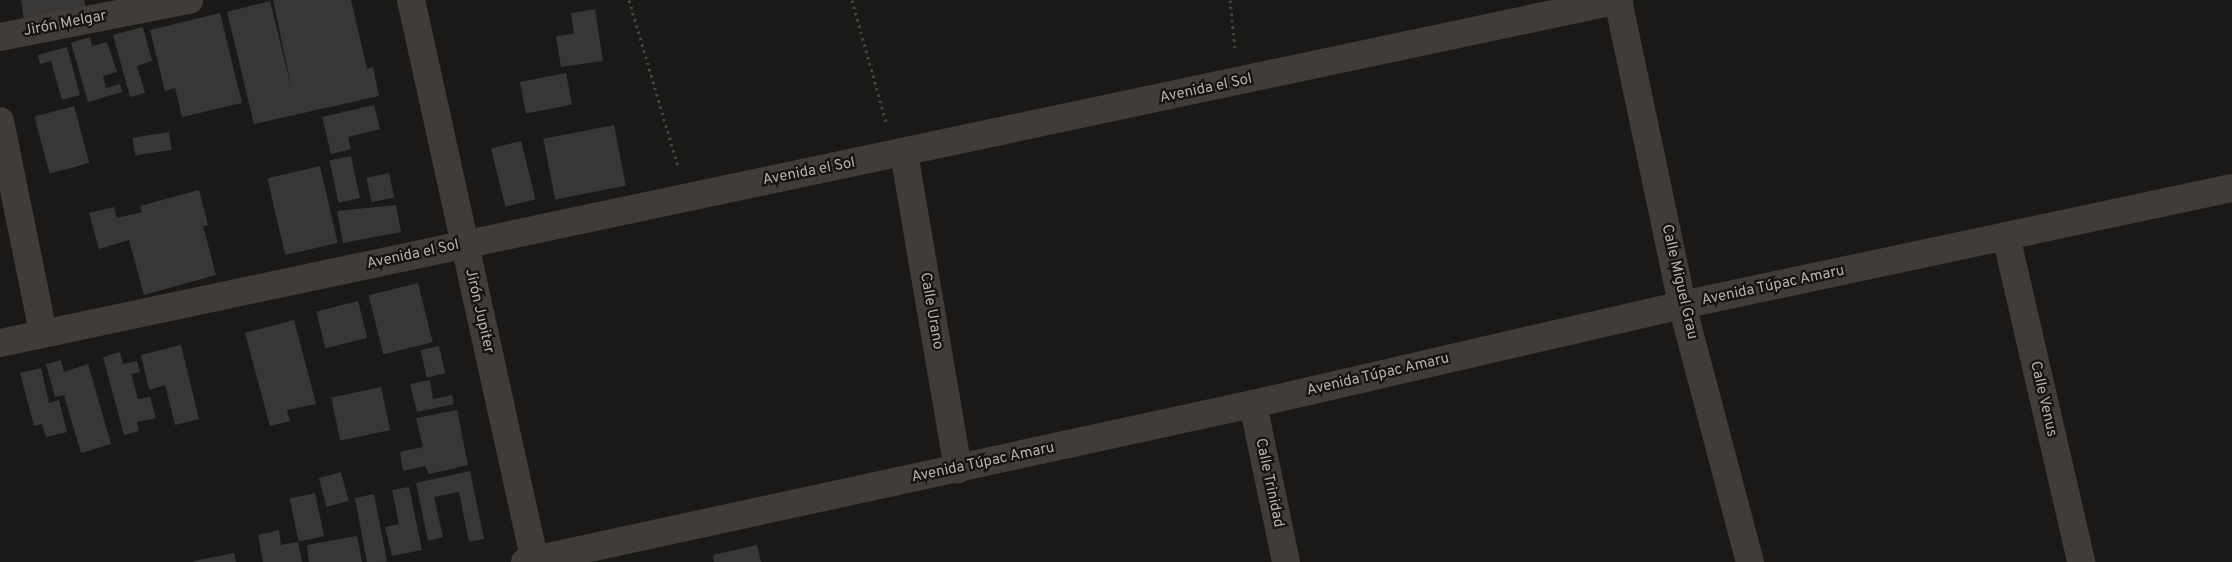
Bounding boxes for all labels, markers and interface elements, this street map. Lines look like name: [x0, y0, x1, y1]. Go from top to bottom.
street label: Jirón Melgar: [22, 7, 108, 41]
street label: Avenida el Sol: [1158, 70, 1254, 108]
street label: Avenida el Sol: [761, 154, 857, 190]
street label: Calle Miguel Grau: [1657, 223, 1701, 341]
street label: Avenida el Sol: [365, 236, 461, 274]
street label: Avenida Túpac Amaru: [1699, 262, 1847, 310]
street label: Jirón Jupiter: [461, 267, 497, 355]
street label: Calle Urano: [915, 271, 947, 351]
street label: Avenida Túpac Amaru: [1304, 350, 1452, 400]
street label: Calle Venus: [2026, 359, 2060, 439]
street label: Calle Trinidad: [1251, 436, 1287, 530]
street label: Avenida Túpac Amaru: [909, 439, 1057, 487]

